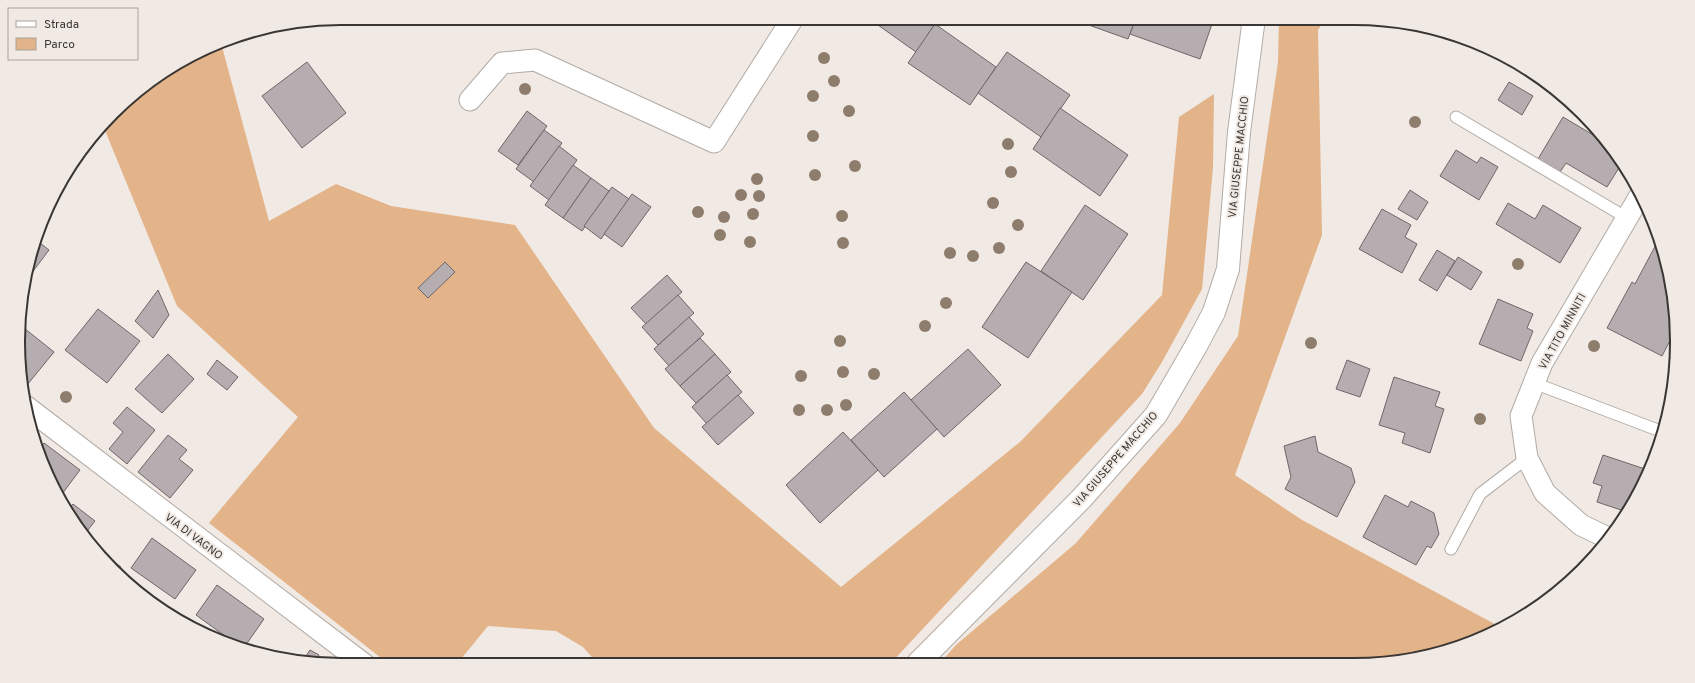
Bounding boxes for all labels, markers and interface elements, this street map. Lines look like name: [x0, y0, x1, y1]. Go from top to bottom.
legend: [8, 8, 138, 60]
text: Strada: [44, 17, 79, 33]
text: Parco: [44, 37, 75, 53]
street label: VIA GIUSEPPE MACCHIO: [1226, 95, 1252, 219]
street label: VIA TITO MINNITI: [1536, 291, 1590, 372]
street label: VIA GIUSEPPE MACCHIO: [1070, 409, 1161, 510]
street label: VIA DI VAGNO: [162, 510, 225, 563]

